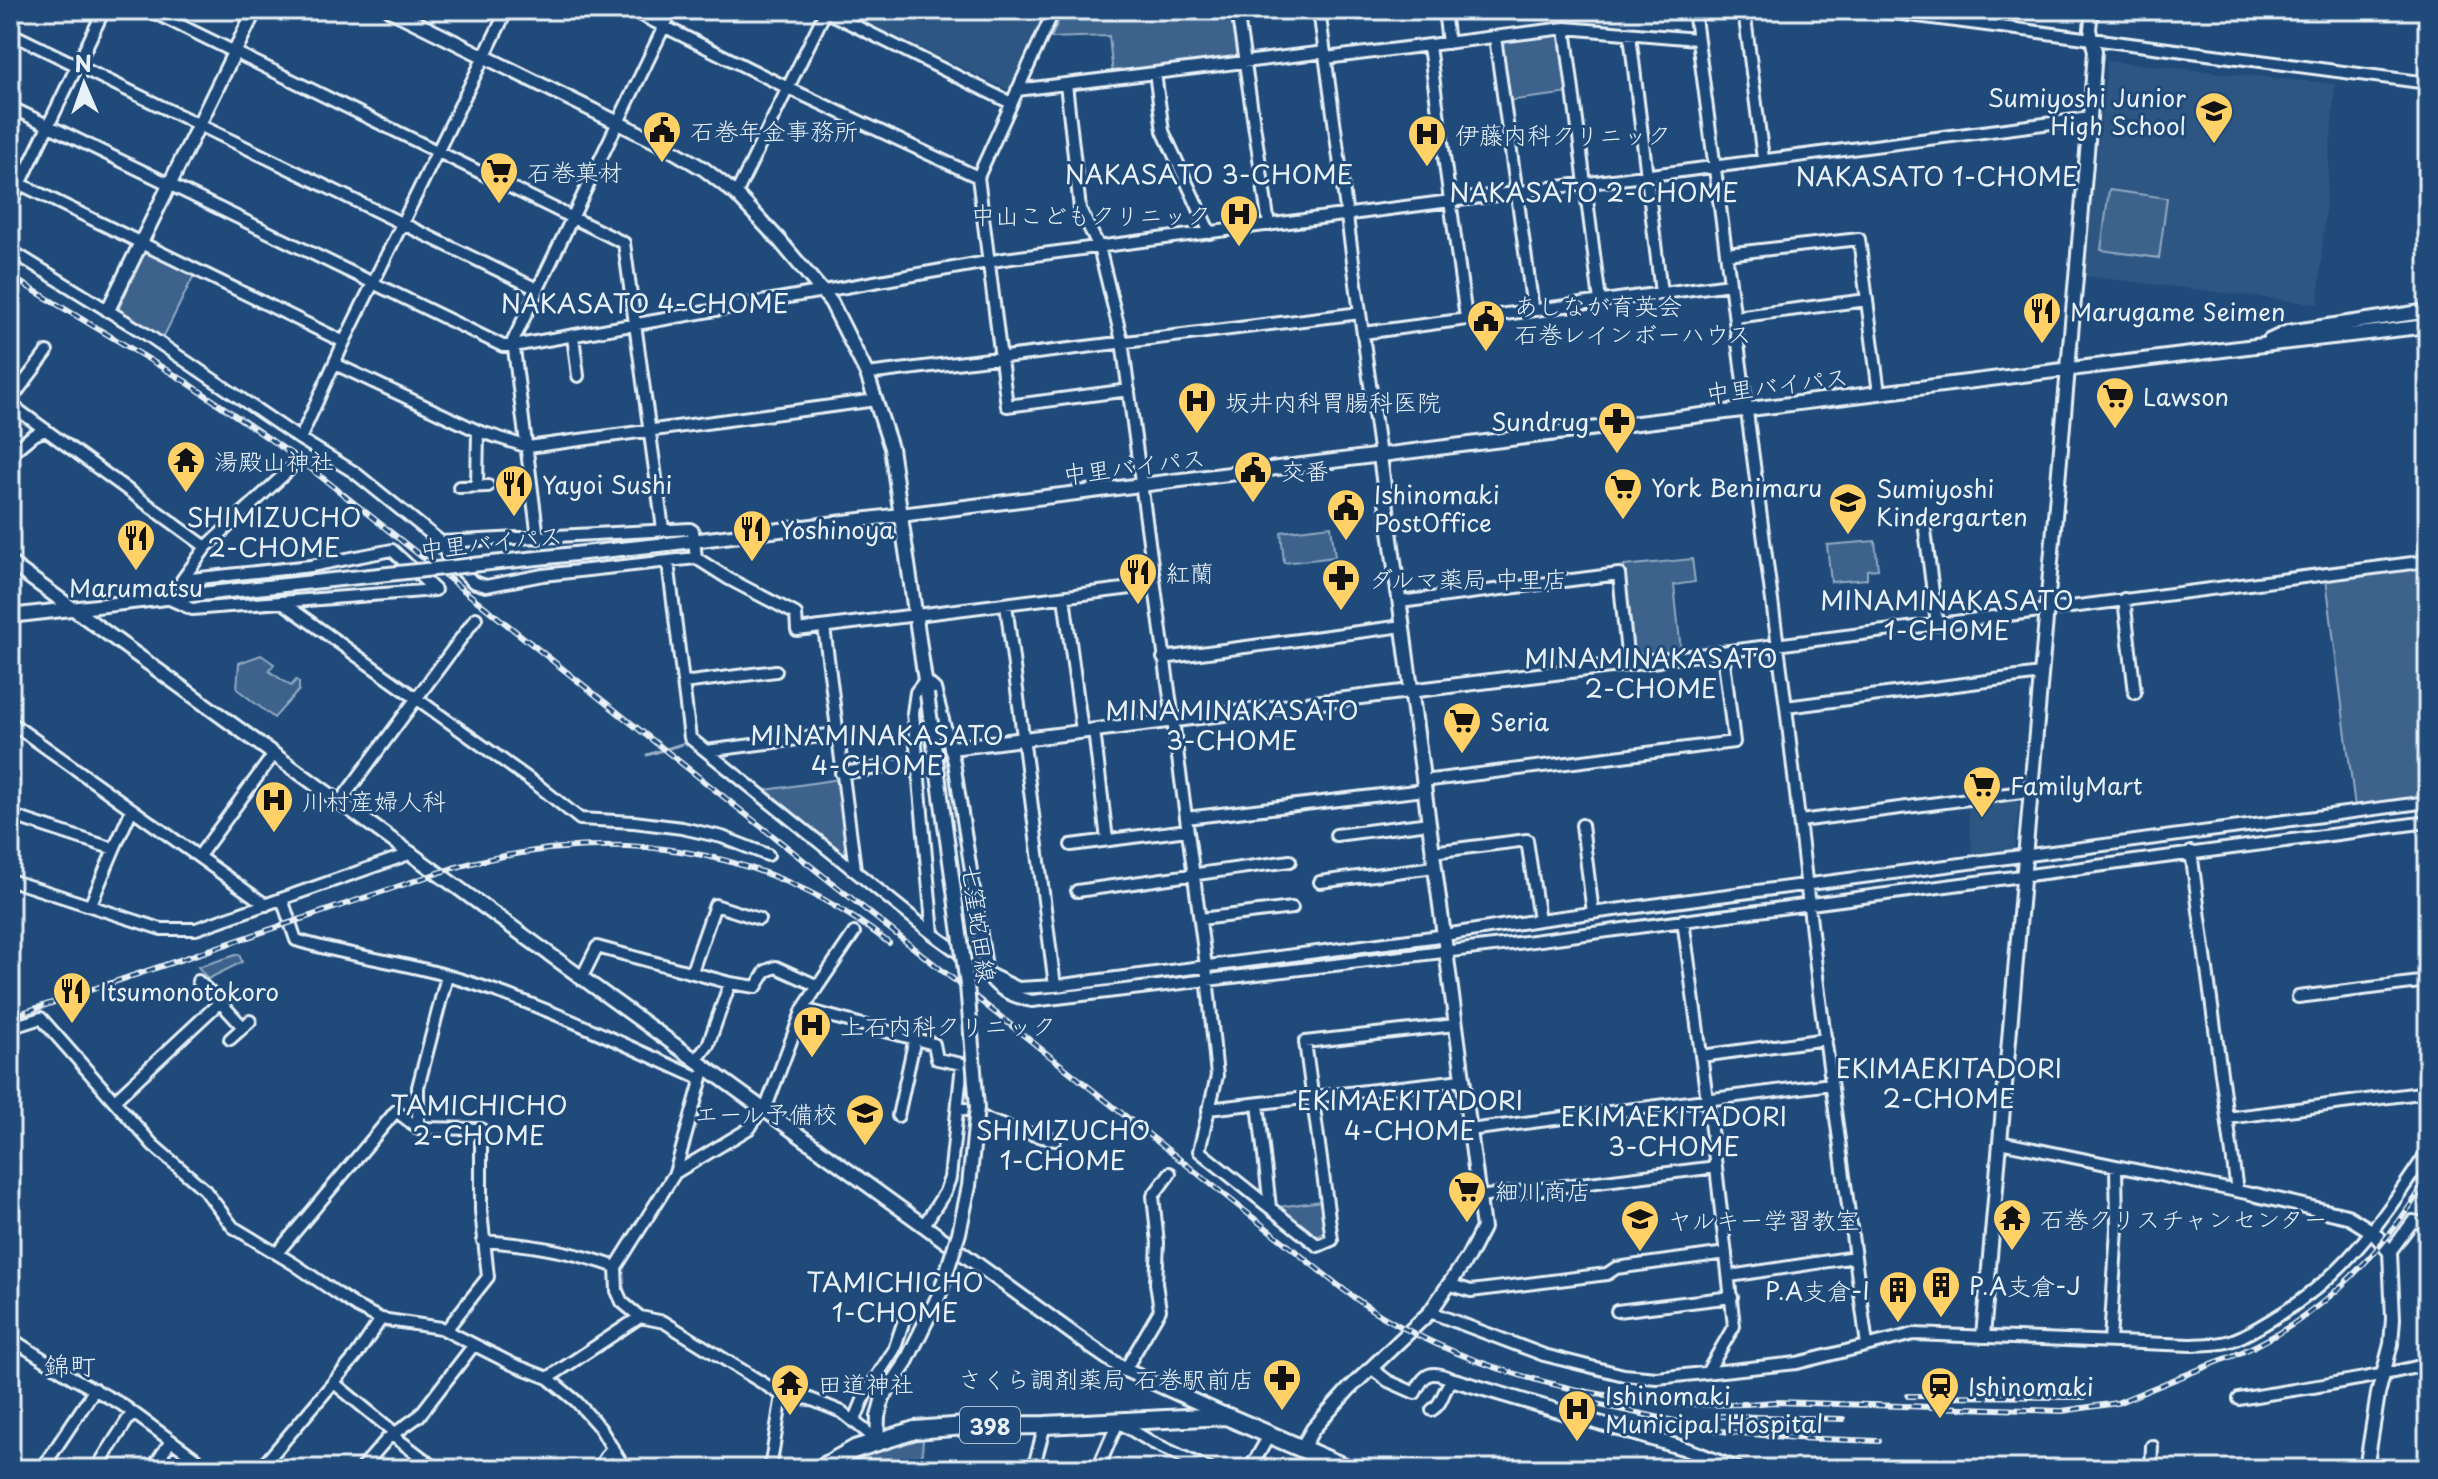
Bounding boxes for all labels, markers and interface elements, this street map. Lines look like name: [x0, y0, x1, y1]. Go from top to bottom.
north arrow: [44, 44, 124, 124]
text: N: [74, 46, 93, 79]
place label: Sumiyoshi Junior High School: [1988, 79, 2186, 143]
school or university icon: Sumiyoshi Junior High School: [2193, 90, 2235, 145]
public building icon: 石巻年金事務所: [641, 109, 683, 164]
place label: 石巻年金事務所: [690, 112, 858, 148]
hospital icon: 伊藤内科クリニック: [1406, 113, 1448, 168]
place label: 伊藤内科クリニック: [1455, 116, 1671, 152]
supermarket icon: 石巻菓材: [478, 150, 520, 205]
place label: 石巻菓材: [527, 153, 623, 189]
district label: NAKASATO 3-CHOME: [1065, 154, 1353, 193]
district label: NAKASATO 1-CHOME: [1795, 156, 2079, 195]
district label: NAKASATO 2-CHOME: [1449, 172, 1739, 211]
hospital icon: 中山こどもクリニック: [1218, 193, 1260, 248]
place label: 中山こどもクリニック: [971, 196, 1211, 232]
district label: NAKASATO 4-CHOME: [501, 283, 789, 322]
place label: あしなが育英会 石巻レインボーハウス: [1514, 287, 1752, 351]
restaurant icon: Marugame Seimen: [2021, 290, 2063, 345]
place label: Marugame Seimen: [2070, 293, 2285, 329]
public building icon: あしなが育英会 石巻レインボーハウス: [1465, 298, 1507, 353]
street label: 中里バイパス: [1704, 357, 1850, 411]
supermarket icon: Lawson: [2094, 375, 2136, 430]
place label: Lawson: [2143, 378, 2229, 414]
hospital icon: 坂井内科胃腸科医院: [1176, 380, 1218, 435]
place label: 坂井内科胃腸科医院: [1225, 383, 1441, 419]
pharmacy icon: Sundrug: [1596, 400, 1638, 455]
place label: Sundrug: [1491, 403, 1589, 439]
street label: 中里バイパス: [1061, 438, 1207, 492]
temple icon: 湯殿山神社: [165, 439, 207, 494]
place label: 湯殿山神社: [214, 442, 334, 478]
public building icon: 交番: [1232, 449, 1274, 504]
place label: 交番: [1281, 452, 1329, 488]
restaurant icon: Yayoi Sushi: [493, 463, 535, 518]
place label: Yayoi Sushi: [542, 466, 672, 502]
supermarket icon: York Benimaru: [1602, 466, 1644, 521]
place label: York Benimaru: [1651, 469, 1822, 505]
place label: Sumiyoshi Kindergarten: [1876, 470, 2028, 534]
place label: Ishinomaki PostOffice: [1374, 476, 1500, 540]
school or university icon: Sumiyoshi Kindergarten: [1827, 481, 1869, 536]
public building icon: Ishinomaki PostOffice: [1325, 487, 1367, 542]
district label: SHIMIZUCHO 2-CHOME: [186, 497, 362, 566]
restaurant icon: Yoshinoya: [731, 508, 773, 563]
place label: Yoshinoya: [780, 511, 894, 547]
street label: 中里バイパス: [418, 516, 564, 566]
restaurant icon: Marumatsu: [115, 517, 157, 572]
restaurant icon: 紅蘭: [1117, 551, 1159, 606]
place label: 紅蘭: [1166, 554, 1214, 590]
pharmacy icon: ダルマ薬局 中里店: [1320, 557, 1362, 612]
place label: ダルマ薬局 中里店: [1369, 560, 1567, 596]
place label: Marumatsu: [69, 569, 203, 605]
district label: MINAMINAKASATO 1-CHOME: [1820, 580, 2074, 649]
district label: MINAMINAKASATO 2-CHOME: [1524, 638, 1778, 707]
district label: MINAMINAKASATO 3-CHOME: [1105, 690, 1359, 759]
supermarket icon: Seria: [1441, 700, 1483, 755]
place label: Seria: [1490, 703, 1549, 739]
district label: MINAMINAKASATO 4-CHOME: [750, 715, 1004, 784]
supermarket icon: FamilyMart: [1961, 764, 2003, 819]
place label: FamilyMart: [2010, 767, 2143, 803]
hospital icon: 川村産婦人科: [253, 779, 295, 834]
place label: 川村産婦人科: [302, 782, 446, 818]
street label: 七窪蛇田線: [954, 861, 1006, 985]
restaurant icon: Itsumonotokoro: [51, 970, 93, 1025]
place label: Itsumonotokoro: [100, 973, 279, 1009]
hospital icon: 上石内科クリニック: [791, 1004, 833, 1059]
place label: 上石内科クリニック: [840, 1007, 1056, 1043]
district label: EKIMAEKITADORI 2-CHOME: [1836, 1048, 2062, 1117]
district label: EKIMAEKITADORI 4-CHOME: [1297, 1080, 1523, 1149]
district label: TAMICHICHO 2-CHOME: [390, 1085, 568, 1154]
school or university icon: エール予備校: [844, 1092, 886, 1147]
place label: エール予備校: [694, 1095, 837, 1131]
district label: EKIMAEKITADORI 3-CHOME: [1561, 1096, 1787, 1165]
district label: SHIMIZUCHO 1-CHOME: [975, 1110, 1151, 1179]
supermarket icon: 細川商店: [1446, 1169, 1488, 1224]
place label: 細川商店: [1495, 1172, 1591, 1208]
temple icon: 石巻クリスチャンセンター: [1991, 1197, 2033, 1252]
school or university icon: ヤルキー学習教室: [1619, 1198, 1661, 1253]
place label: 石巻クリスチャンセンター: [2040, 1200, 2328, 1236]
place label: ヤルキー学習教室: [1668, 1201, 1860, 1237]
district label: TAMICHICHO 1-CHOME: [806, 1262, 984, 1331]
building icon: P.A支倉-J: [1920, 1264, 1962, 1319]
place label: P.A支倉-J: [1969, 1267, 2081, 1303]
building icon: P.A支倉-I: [1877, 1269, 1919, 1324]
place label: P.A支倉-I: [1765, 1272, 1870, 1308]
district label: 錦町: [44, 1345, 96, 1384]
pharmacy icon: さくら調剤薬局 石巻駅前店: [1261, 1357, 1303, 1412]
place label: さくら調剤薬局 石巻駅前店: [958, 1360, 1254, 1396]
temple icon: 田道神社: [769, 1362, 811, 1417]
place label: 田道神社: [818, 1365, 914, 1401]
station icon: Ishinomaki: [1919, 1365, 1961, 1420]
place label: Ishinomaki: [1968, 1368, 2094, 1404]
place label: Ishinomaki Municipal Hospital: [1605, 1377, 1823, 1441]
hospital icon: Ishinomaki Municipal Hospital: [1556, 1388, 1598, 1443]
road number: 398: [960, 1407, 1020, 1443]

